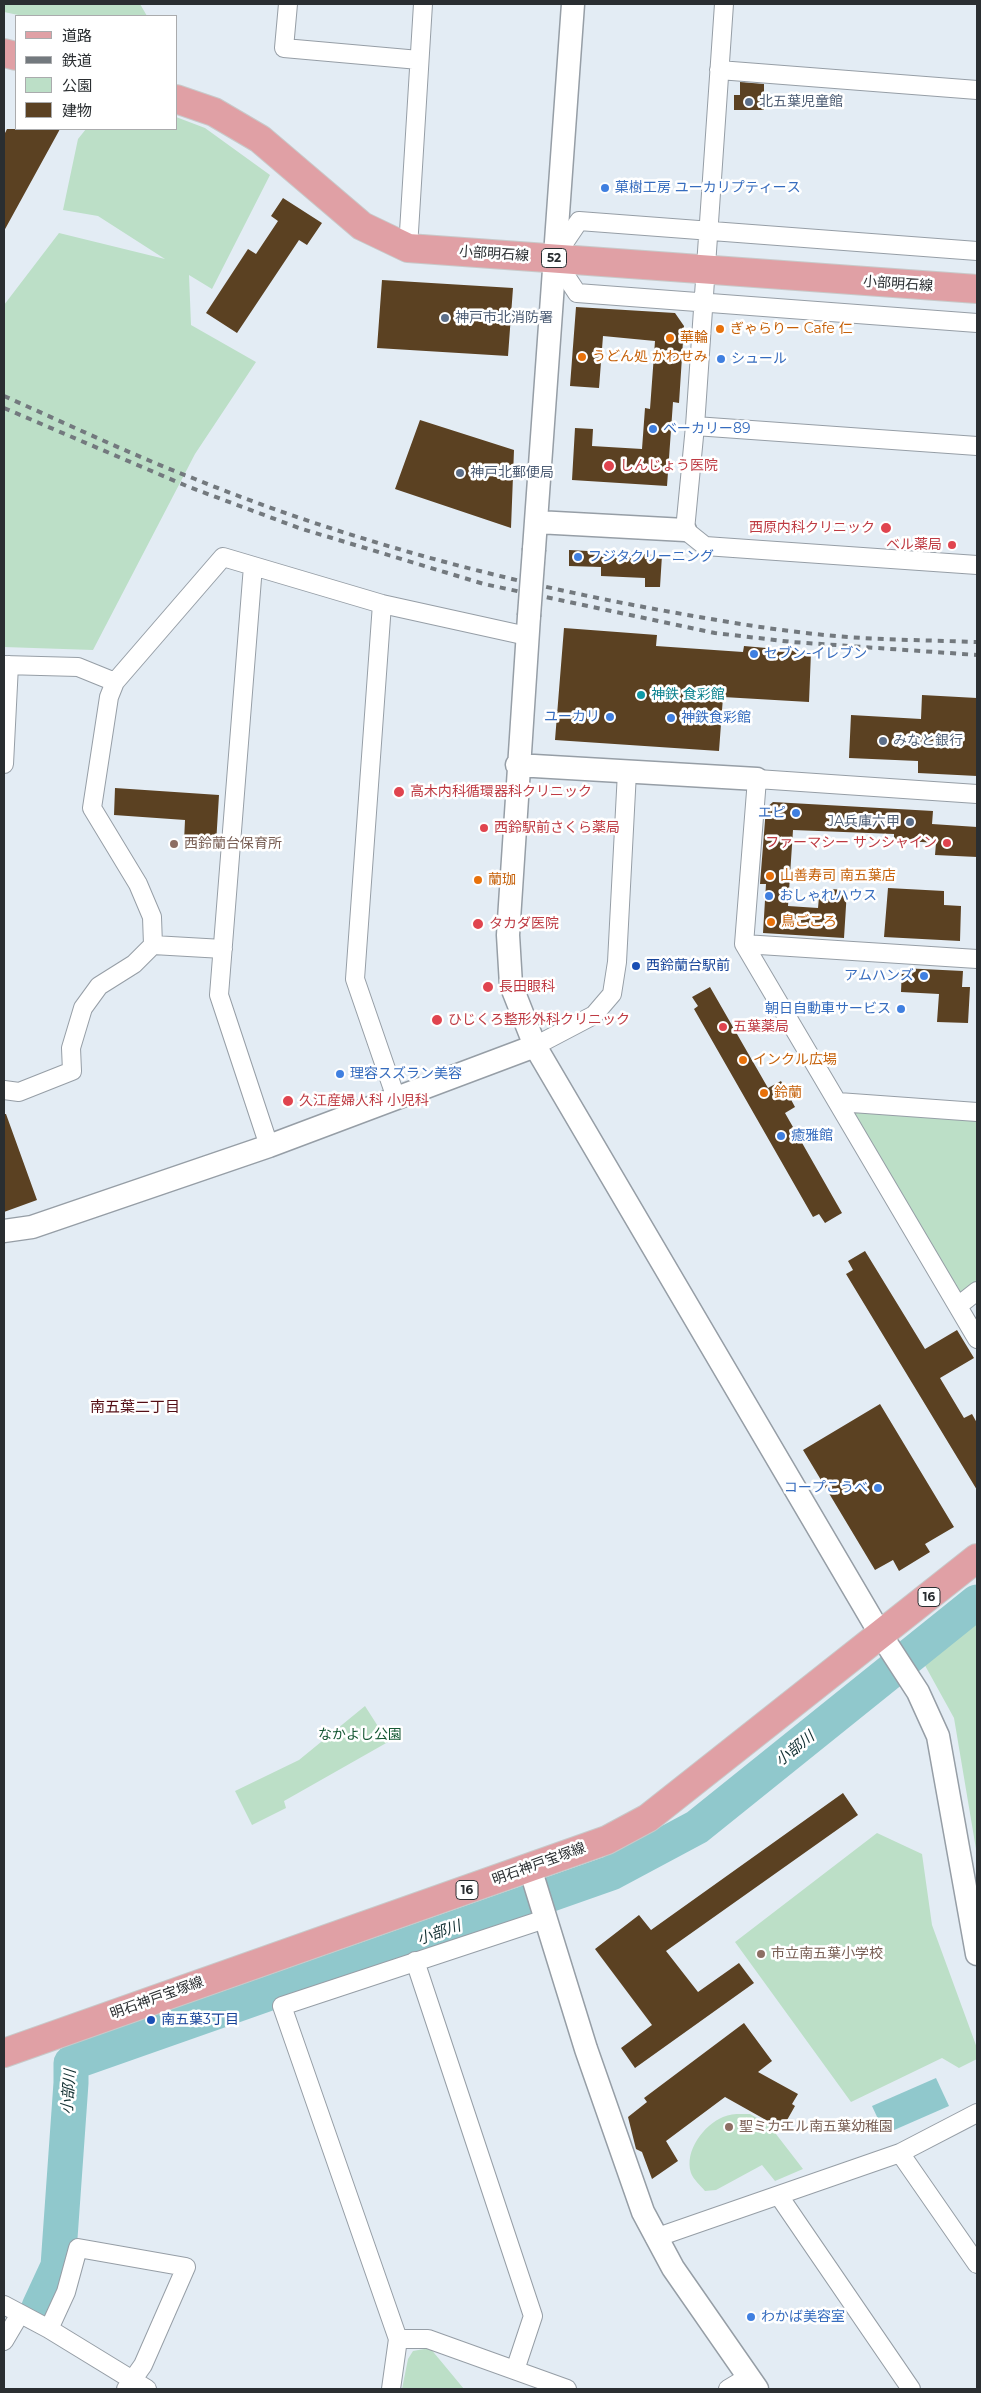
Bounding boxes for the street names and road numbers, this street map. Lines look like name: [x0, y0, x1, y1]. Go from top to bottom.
street label: 小部明石線: [458, 243, 530, 265]
road number: 52: [542, 248, 566, 268]
street label: 小部明石線: [862, 273, 934, 295]
road number: 16: [918, 1588, 940, 1606]
street label: 明石神戸宝塚線: [490, 1839, 588, 1889]
road number: 16: [456, 1880, 478, 1900]
street label: 明石神戸宝塚線: [108, 1973, 206, 2023]

